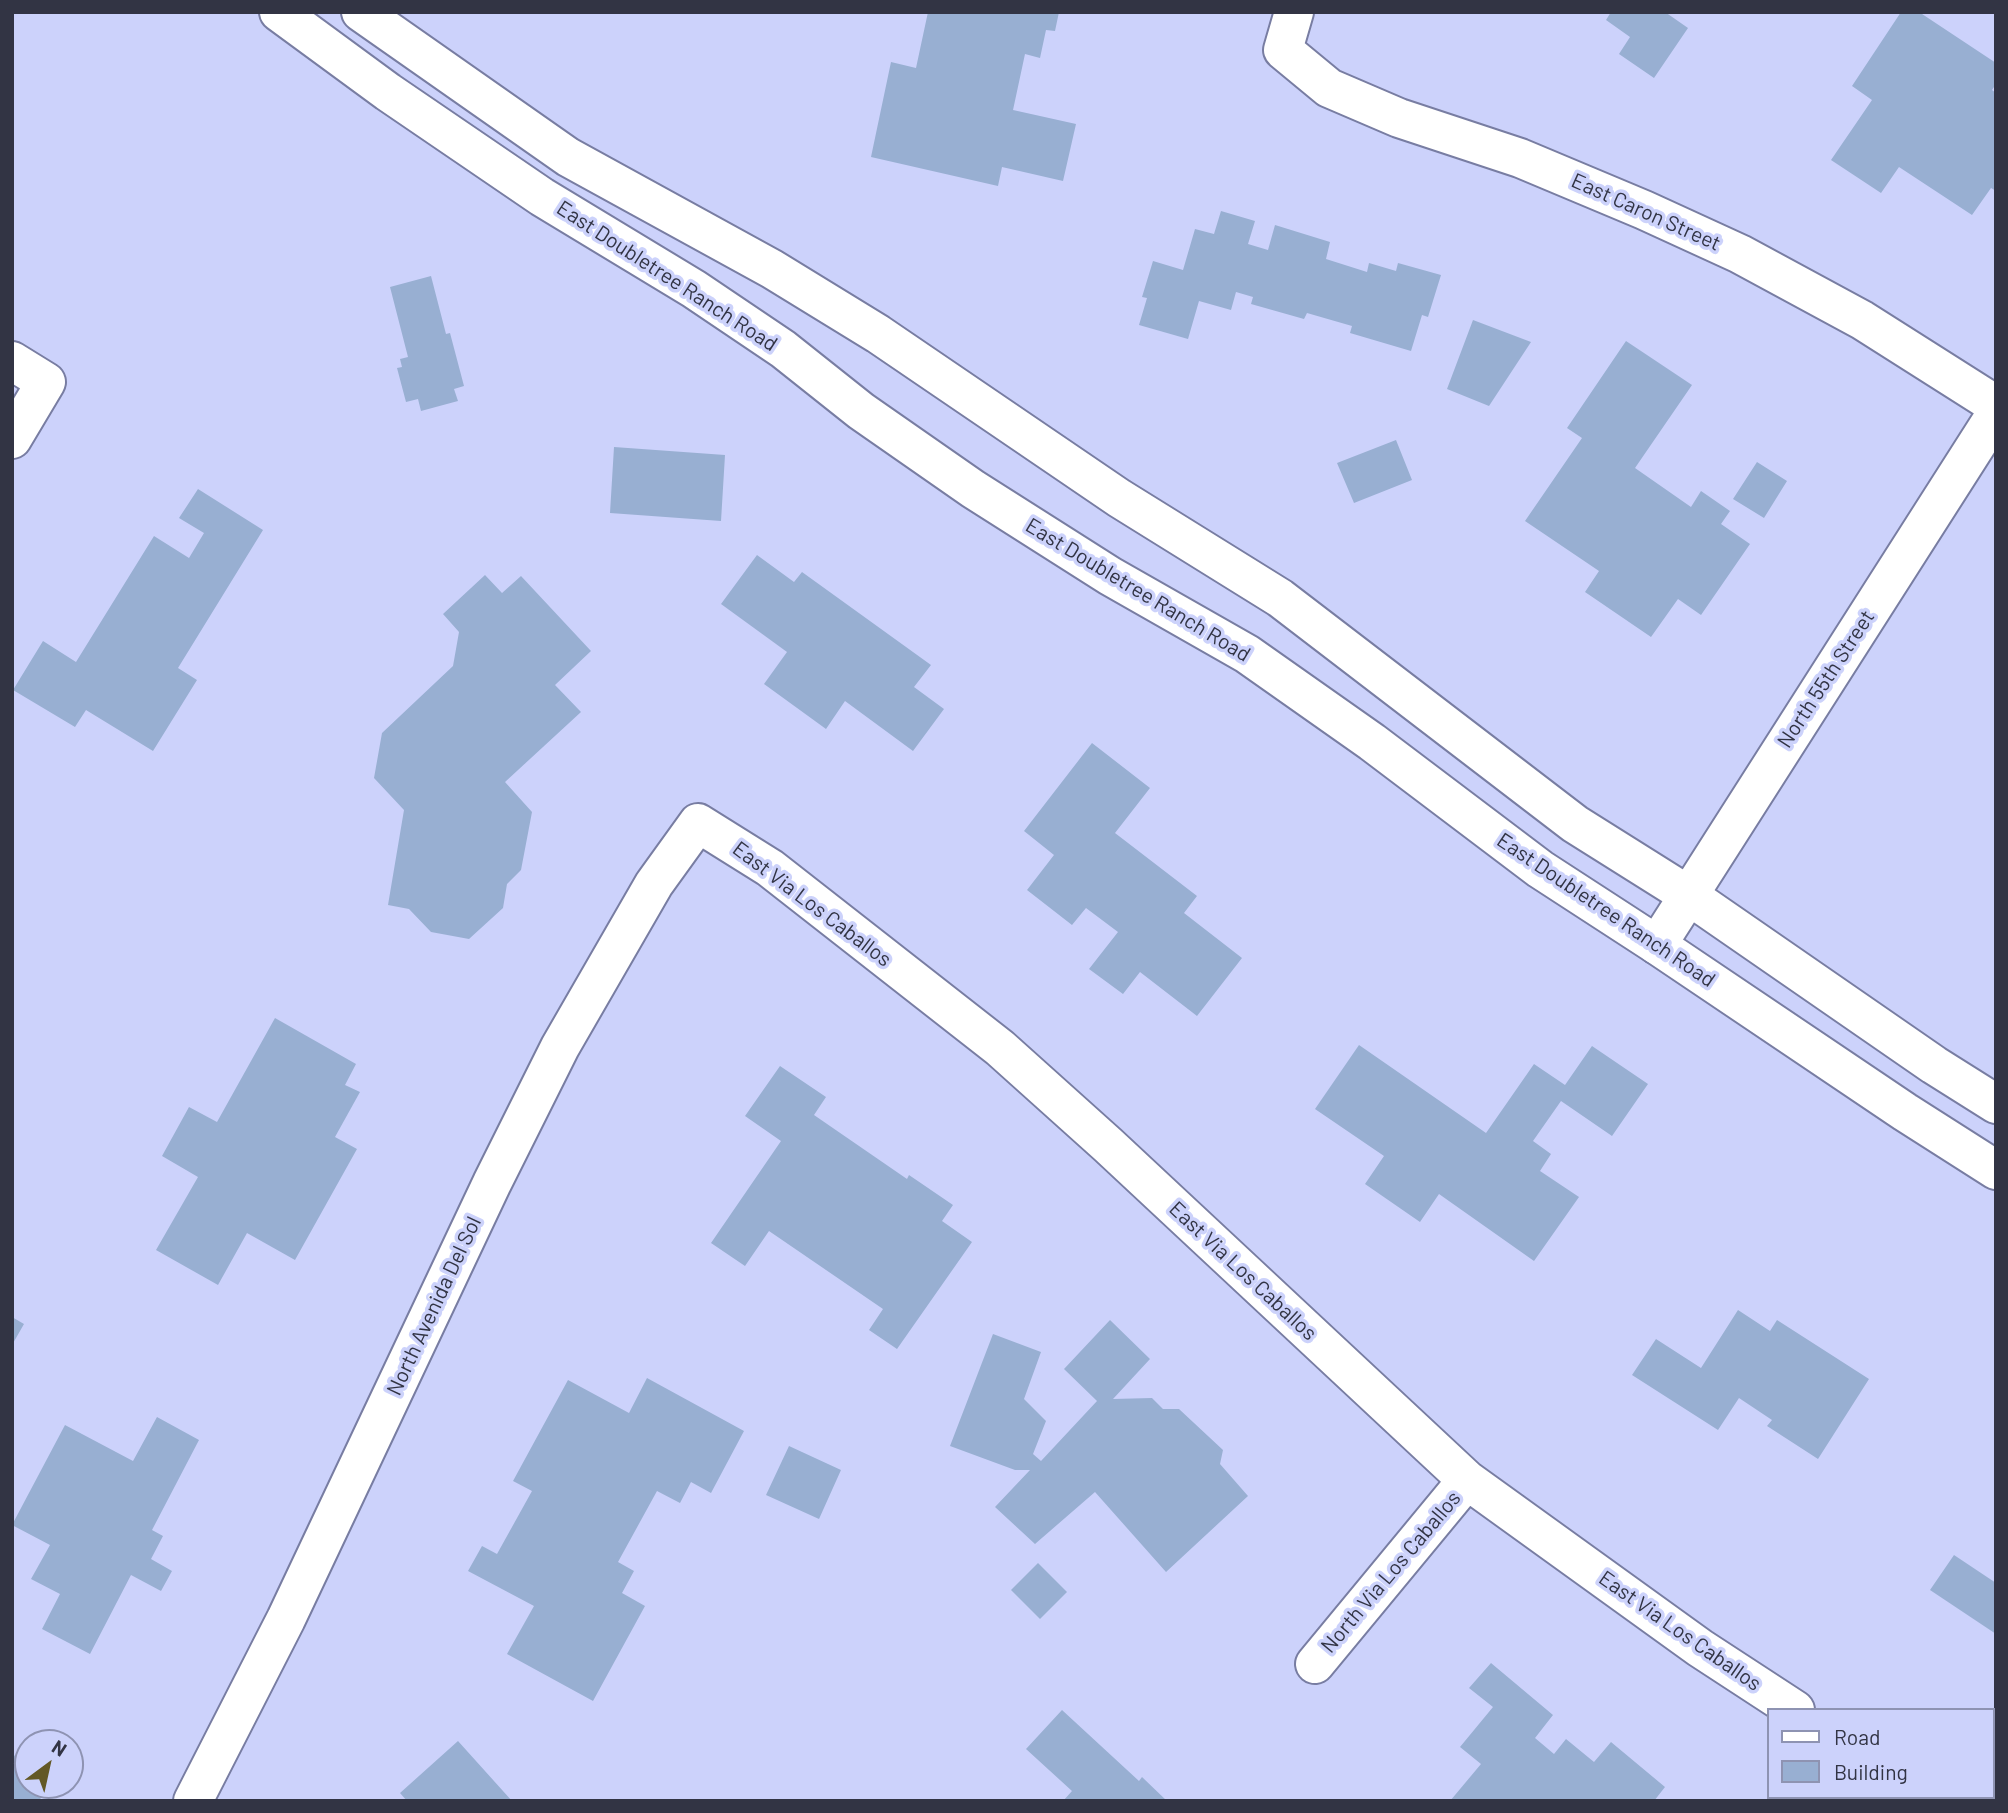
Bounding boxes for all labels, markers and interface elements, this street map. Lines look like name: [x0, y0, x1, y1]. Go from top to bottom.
street label: East Caron Street: [1568, 168, 1724, 256]
street label: East Doubletree Ranch Road: [552, 195, 782, 357]
street label: East Doubletree Ranch Road: [1021, 513, 1255, 667]
street label: North 55th Street: [1772, 606, 1880, 752]
street label: East Doubletree Ranch Road: [1492, 827, 1720, 993]
street label: East Via Los Caballos: [728, 836, 896, 972]
street label: East Via Los Caballos: [1164, 1196, 1322, 1346]
street label: North Avenida Del Sol: [381, 1213, 487, 1399]
street label: North Via Los Caballos: [1316, 1486, 1466, 1658]
street label: East Via Los Caballos: [1594, 1565, 1766, 1697]
legend: [1766, 1708, 1994, 1799]
text: Road: [1834, 1724, 1880, 1749]
north arrow: [14, 1729, 84, 1799]
text: N: [48, 1735, 71, 1761]
text: Building: [1834, 1759, 1908, 1784]

